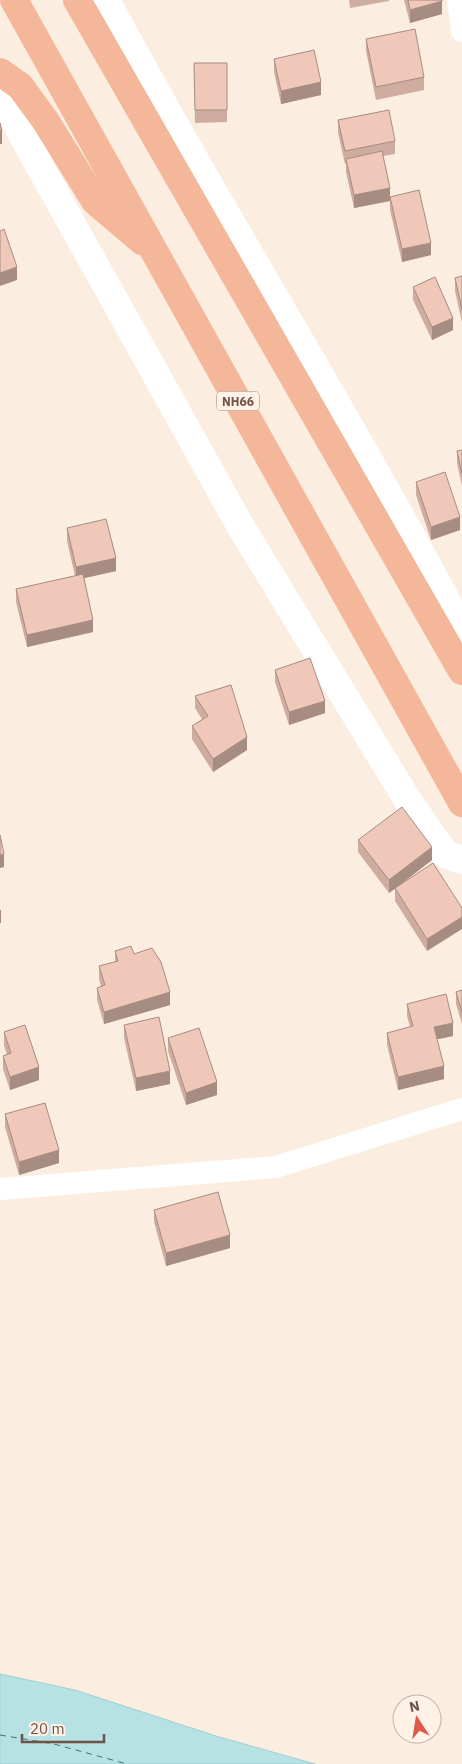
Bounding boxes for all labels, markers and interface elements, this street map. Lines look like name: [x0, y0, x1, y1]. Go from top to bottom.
road number: NH66: [217, 392, 259, 411]
north arrow: [392, 1694, 442, 1744]
text: N: [407, 1696, 421, 1716]
scale bar: [22, 1712, 105, 1744]
text: 20 m: [30, 1719, 65, 1738]

